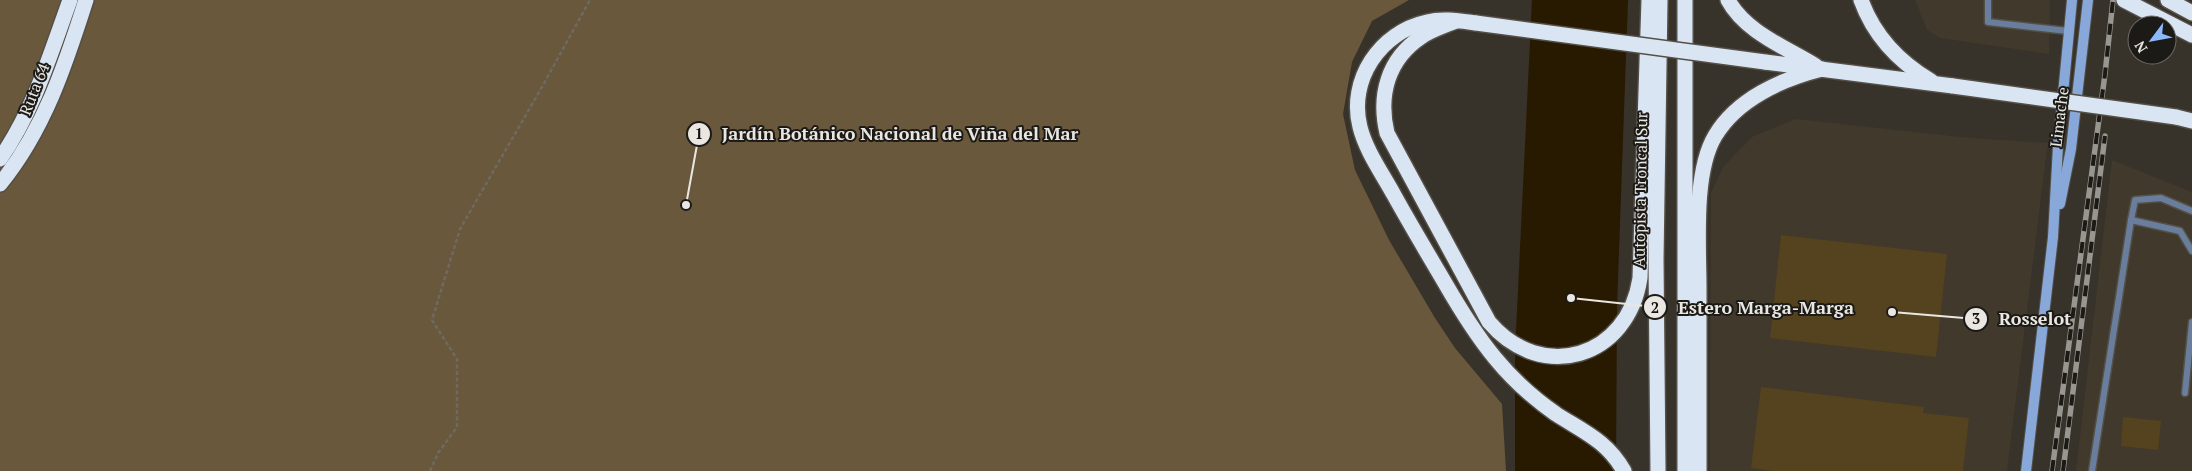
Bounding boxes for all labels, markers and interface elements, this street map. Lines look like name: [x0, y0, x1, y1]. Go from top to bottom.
north arrow: [2127, 15, 2177, 65]
text: N: [2129, 37, 2151, 57]
street label: Ruta 64: [14, 59, 55, 118]
street label: Limache: [2044, 86, 2074, 148]
street label: Autopista Troncal Sur: [1628, 111, 1652, 268]
callout: Jardín Botánico Nacional de Viña del Mar: [686, 117, 1088, 150]
text: Jardín Botánico Nacional de Viña del Mar: [722, 121, 1079, 145]
text: 1: [695, 123, 703, 143]
callout: Estero Marga-Marga: [1642, 291, 1864, 324]
text: Estero Marga-Marga: [1678, 295, 1854, 319]
text: 2: [1651, 297, 1659, 317]
callout: Rosselot: [1963, 302, 2081, 335]
text: Rosselot: [1999, 306, 2071, 330]
text: 3: [1972, 308, 1980, 328]

